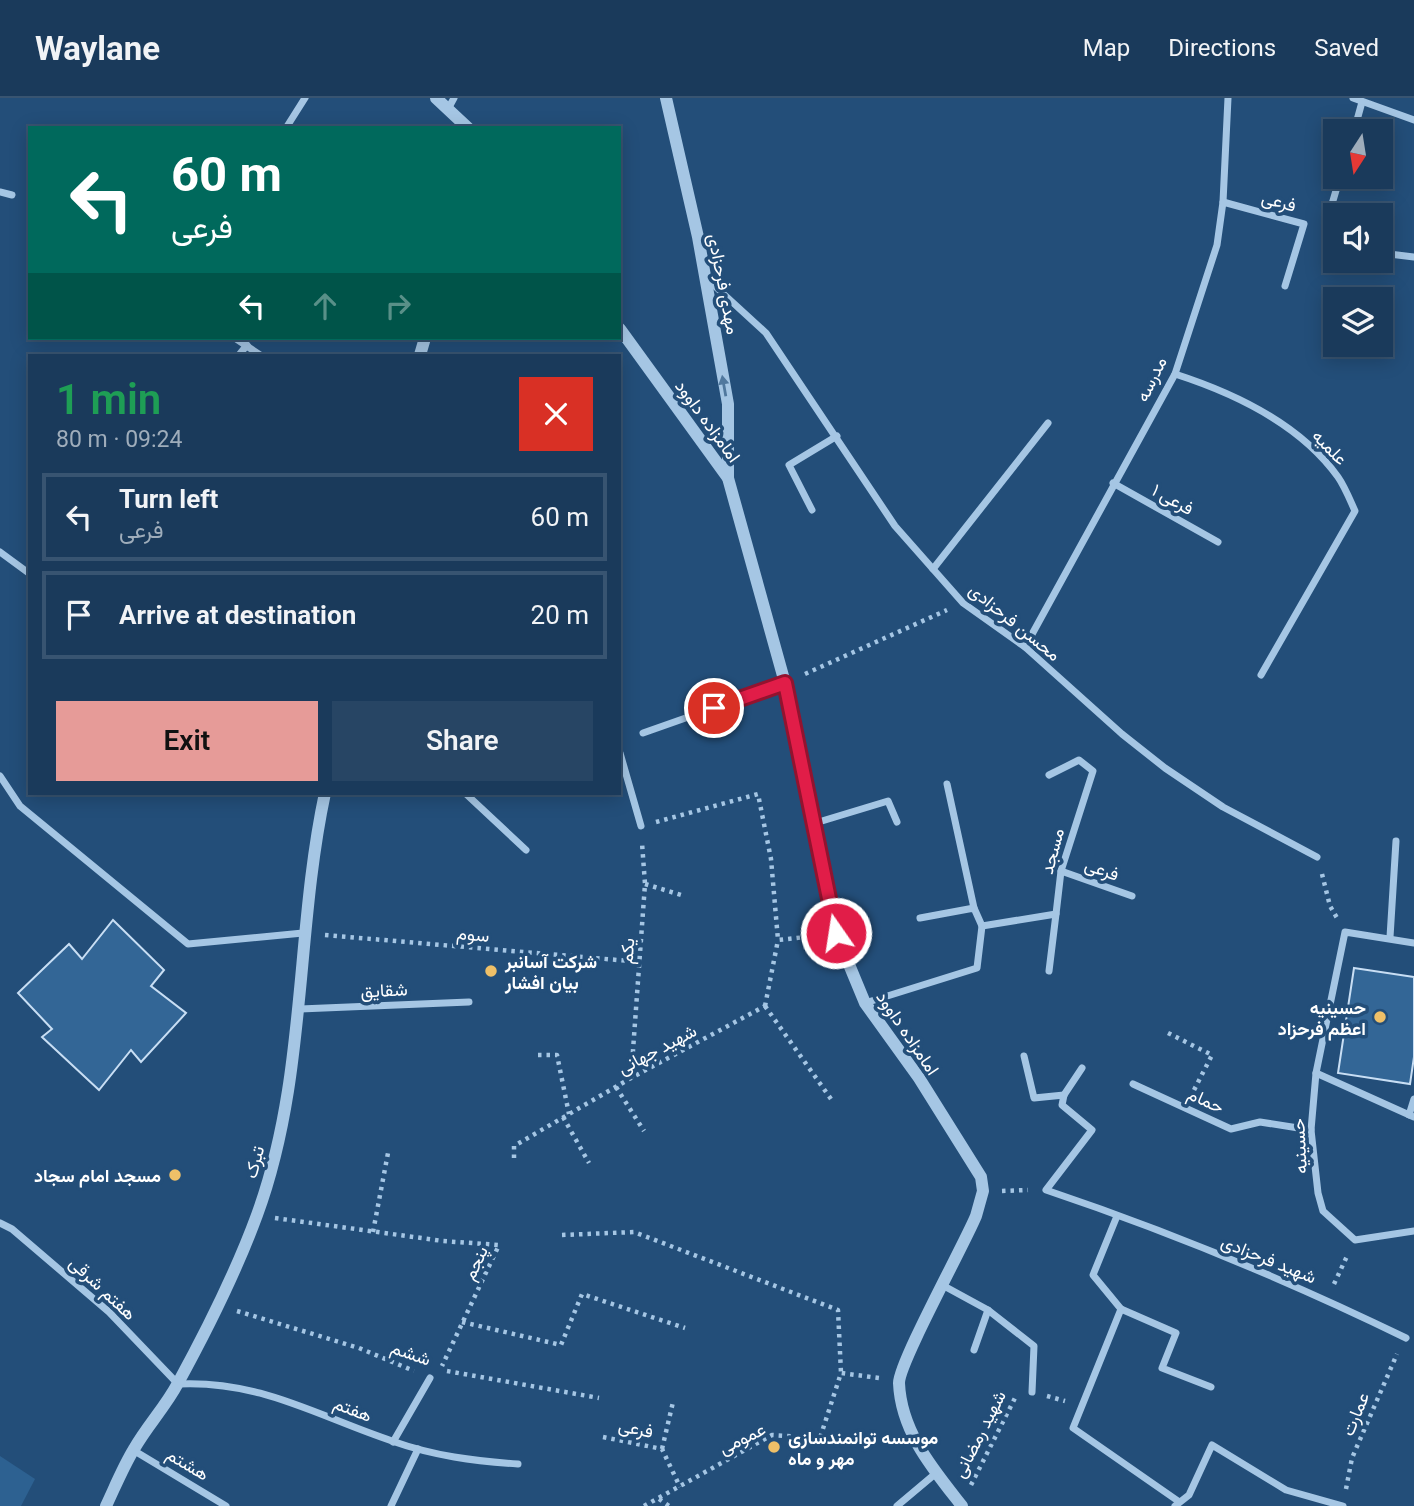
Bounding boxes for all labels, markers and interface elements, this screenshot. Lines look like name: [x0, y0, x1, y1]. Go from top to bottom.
text: Waylane: [35, 29, 160, 68]
text: Map: [1083, 34, 1130, 62]
text: Directions: [1168, 34, 1276, 62]
text: Saved: [1314, 34, 1379, 62]
north arrow: [1323, 119, 1393, 189]
map controls: [1323, 119, 1393, 357]
text: 60 m: [171, 146, 282, 203]
icon: left: [56, 154, 147, 245]
street label: فرعی: [1259, 186, 1299, 217]
button: sound: [1323, 203, 1393, 273]
text: فرعی: [171, 208, 233, 246]
street label: مهدی فرحزادی: [703, 232, 744, 336]
icon: left: [233, 287, 271, 325]
icon: ahead: [306, 287, 344, 325]
icon: right: [379, 287, 417, 325]
button: layers: [1323, 287, 1393, 357]
street label: مدرسه: [1131, 353, 1172, 405]
text: 1 min: [56, 375, 161, 424]
one-way arrow: [718, 375, 729, 397]
street label: امامزاده داوود: [670, 376, 745, 467]
button: close: [519, 377, 593, 451]
street label: علمیه: [1308, 425, 1352, 469]
text: 80 m · 09:24: [56, 426, 182, 453]
street label: فرعی ۱: [1148, 479, 1198, 520]
text: Turn left: [119, 484, 218, 514]
icon: left: [60, 498, 98, 536]
text: 60 m: [531, 502, 589, 532]
text: فرعی: [119, 517, 164, 544]
street label: محسن فرحزادی: [964, 579, 1065, 666]
icon: arrive: [60, 596, 98, 634]
text: Arrive at destination: [119, 600, 356, 630]
text: 20 m: [531, 600, 589, 630]
pin: [684, 678, 744, 738]
icon: arrive: [695, 689, 733, 727]
button: Exit: [56, 701, 318, 781]
button: Share: [332, 701, 593, 781]
street label: مسجد: [1036, 826, 1068, 876]
street label: فرعی: [1082, 853, 1122, 886]
position arrow: [799, 896, 873, 970]
street label: سوم: [456, 922, 490, 948]
street label: یکم: [616, 937, 640, 965]
place label: شرکت آسانبر بیان افشار: [504, 951, 597, 994]
marker: شرکت آسانبر بیان افشار: [483, 963, 499, 979]
street label: شقایق: [360, 978, 408, 1003]
street label: امامزاده داوود: [871, 987, 944, 1080]
place label: حسینیه اعظم فرحزاد: [1278, 997, 1366, 1041]
marker: حسینیه اعظم فرحزاد: [1372, 1009, 1388, 1025]
street label: شهید جهانی: [614, 1019, 700, 1079]
street label: حمام: [1184, 1083, 1228, 1119]
street label: حسینیه: [1287, 1118, 1311, 1174]
street label: تبرک: [240, 1143, 269, 1181]
place label: مسجد امام سجاد: [34, 1165, 161, 1188]
marker: مسجد امام سجاد: [167, 1167, 183, 1183]
street label: شهید فرحزادی: [1218, 1230, 1320, 1289]
street label: پنجم: [458, 1243, 494, 1284]
street label: هفتم شرقی: [64, 1252, 141, 1326]
street label: ششم: [388, 1336, 434, 1371]
street label: شهید رمضانی: [948, 1387, 1011, 1482]
street label: عمارت: [1337, 1389, 1374, 1439]
street label: هفتم: [330, 1392, 375, 1428]
street label: فرعی: [617, 1414, 655, 1443]
street label: عمومی: [715, 1418, 769, 1459]
place label: موسسه توانمندسازی مهر و ماه: [788, 1427, 939, 1470]
marker: موسسه توانمندسازی مهر و ماه: [766, 1439, 782, 1455]
street label: هشتم: [162, 1443, 213, 1486]

